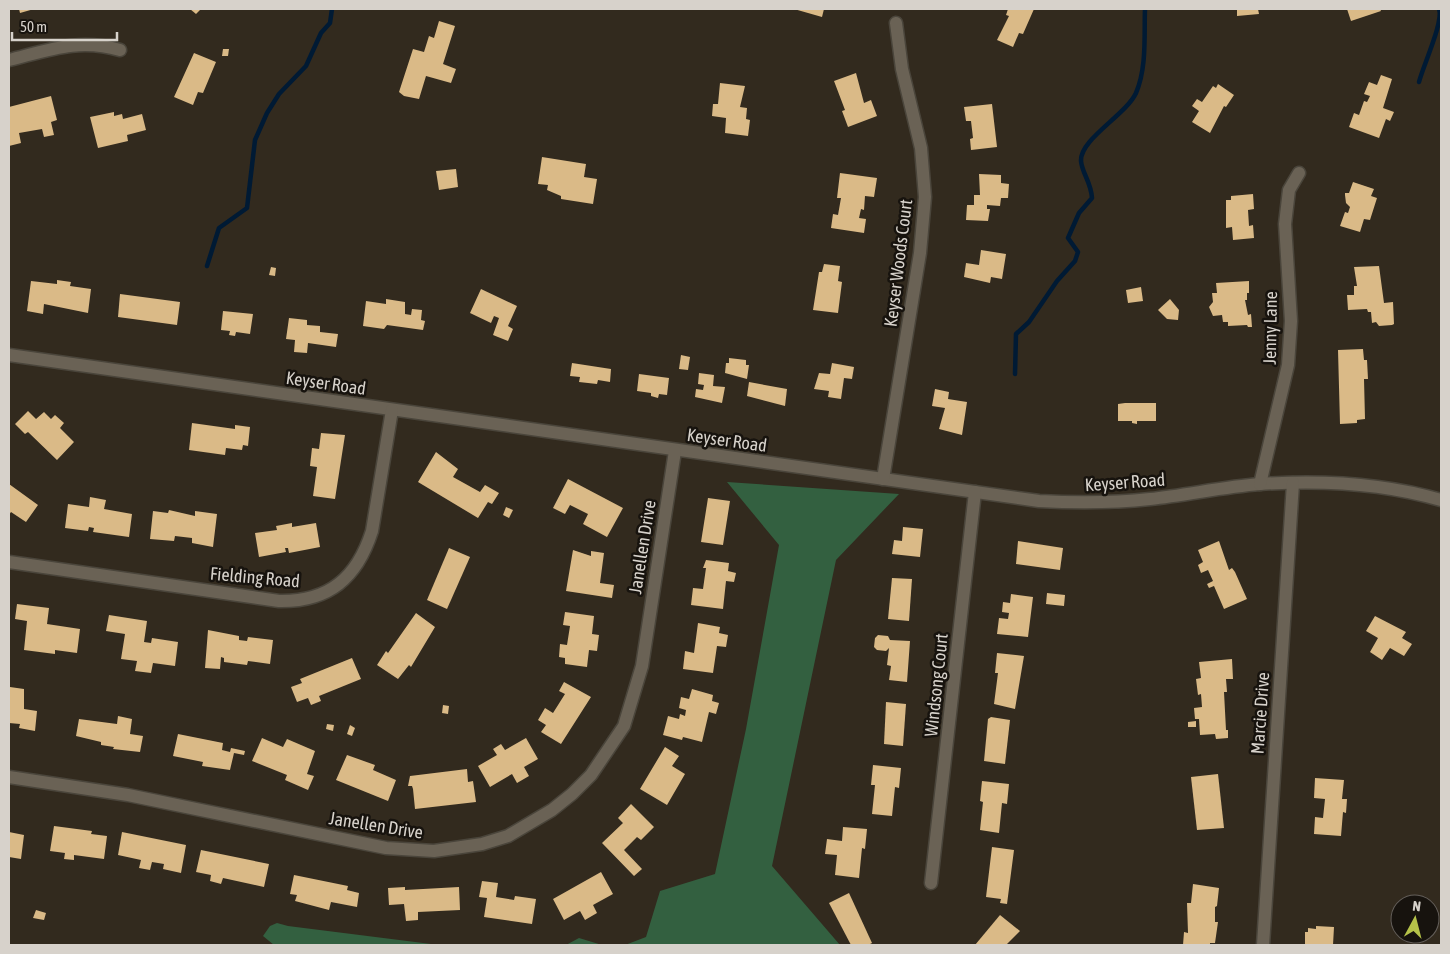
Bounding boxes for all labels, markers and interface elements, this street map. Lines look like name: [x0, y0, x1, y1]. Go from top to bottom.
scale bar: [12, 10, 118, 42]
text: 50 m: [20, 18, 47, 35]
street label: Keyser Woods Court: [880, 198, 916, 328]
street label: Jenny Lane: [1259, 291, 1281, 365]
street label: Keyser Road: [285, 367, 367, 399]
street label: Keyser Road: [686, 424, 768, 456]
street label: Keyser Road: [1084, 469, 1166, 495]
street label: Janellen Drive: [624, 499, 660, 595]
street label: Fielding Road: [209, 563, 301, 591]
street label: Windsong Court: [920, 632, 952, 738]
street label: Marcie Drive: [1247, 671, 1273, 755]
street label: Janellen Drive: [328, 807, 424, 843]
north arrow: [1390, 894, 1440, 944]
text: N: [1412, 898, 1422, 915]

